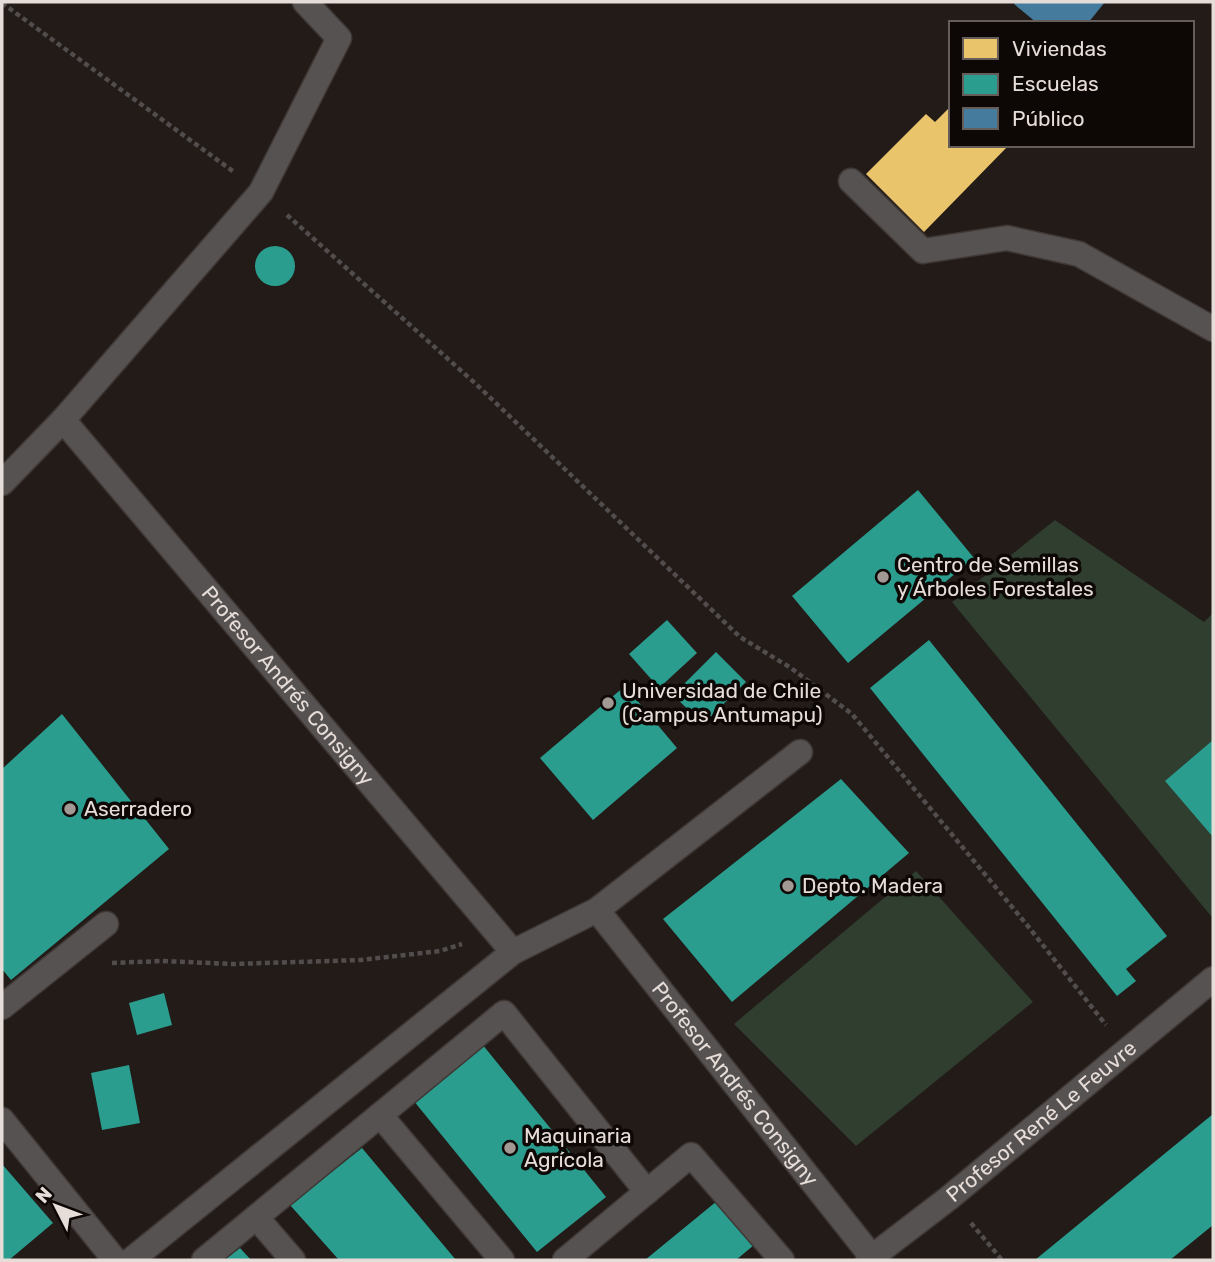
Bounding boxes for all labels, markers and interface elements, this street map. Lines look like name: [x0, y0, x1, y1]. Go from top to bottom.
legend: [949, 21, 1194, 147]
text: Viviendas: [1012, 36, 1107, 61]
text: Escuelas: [1012, 71, 1099, 96]
text: Público: [1012, 106, 1084, 131]
place label: Centro de Semillas y Árboles Forestales: [897, 552, 1094, 601]
marker: Centro de Semillas y Árboles Forestales: [875, 569, 891, 585]
street label: Profesor Andrés Consigny: [197, 580, 380, 791]
place label: Universidad de Chile (Campus Antumapu): [622, 678, 823, 727]
marker: Universidad de Chile (Campus Antumapu): [600, 695, 616, 711]
place label: Aserradero: [84, 796, 192, 821]
marker: Aserradero: [62, 801, 78, 817]
place label: Depto. Madera: [802, 873, 943, 898]
marker: Depto. Madera: [780, 878, 796, 894]
street label: Profesor Andrés Consigny: [647, 977, 824, 1191]
street label: Profesor René Le Feuvre: [941, 1035, 1141, 1207]
place label: Maquinaria Agrícola: [524, 1123, 631, 1172]
marker: Maquinaria Agrícola: [502, 1140, 518, 1156]
north arrow: [21, 1171, 91, 1241]
text: N: [31, 1182, 57, 1208]

